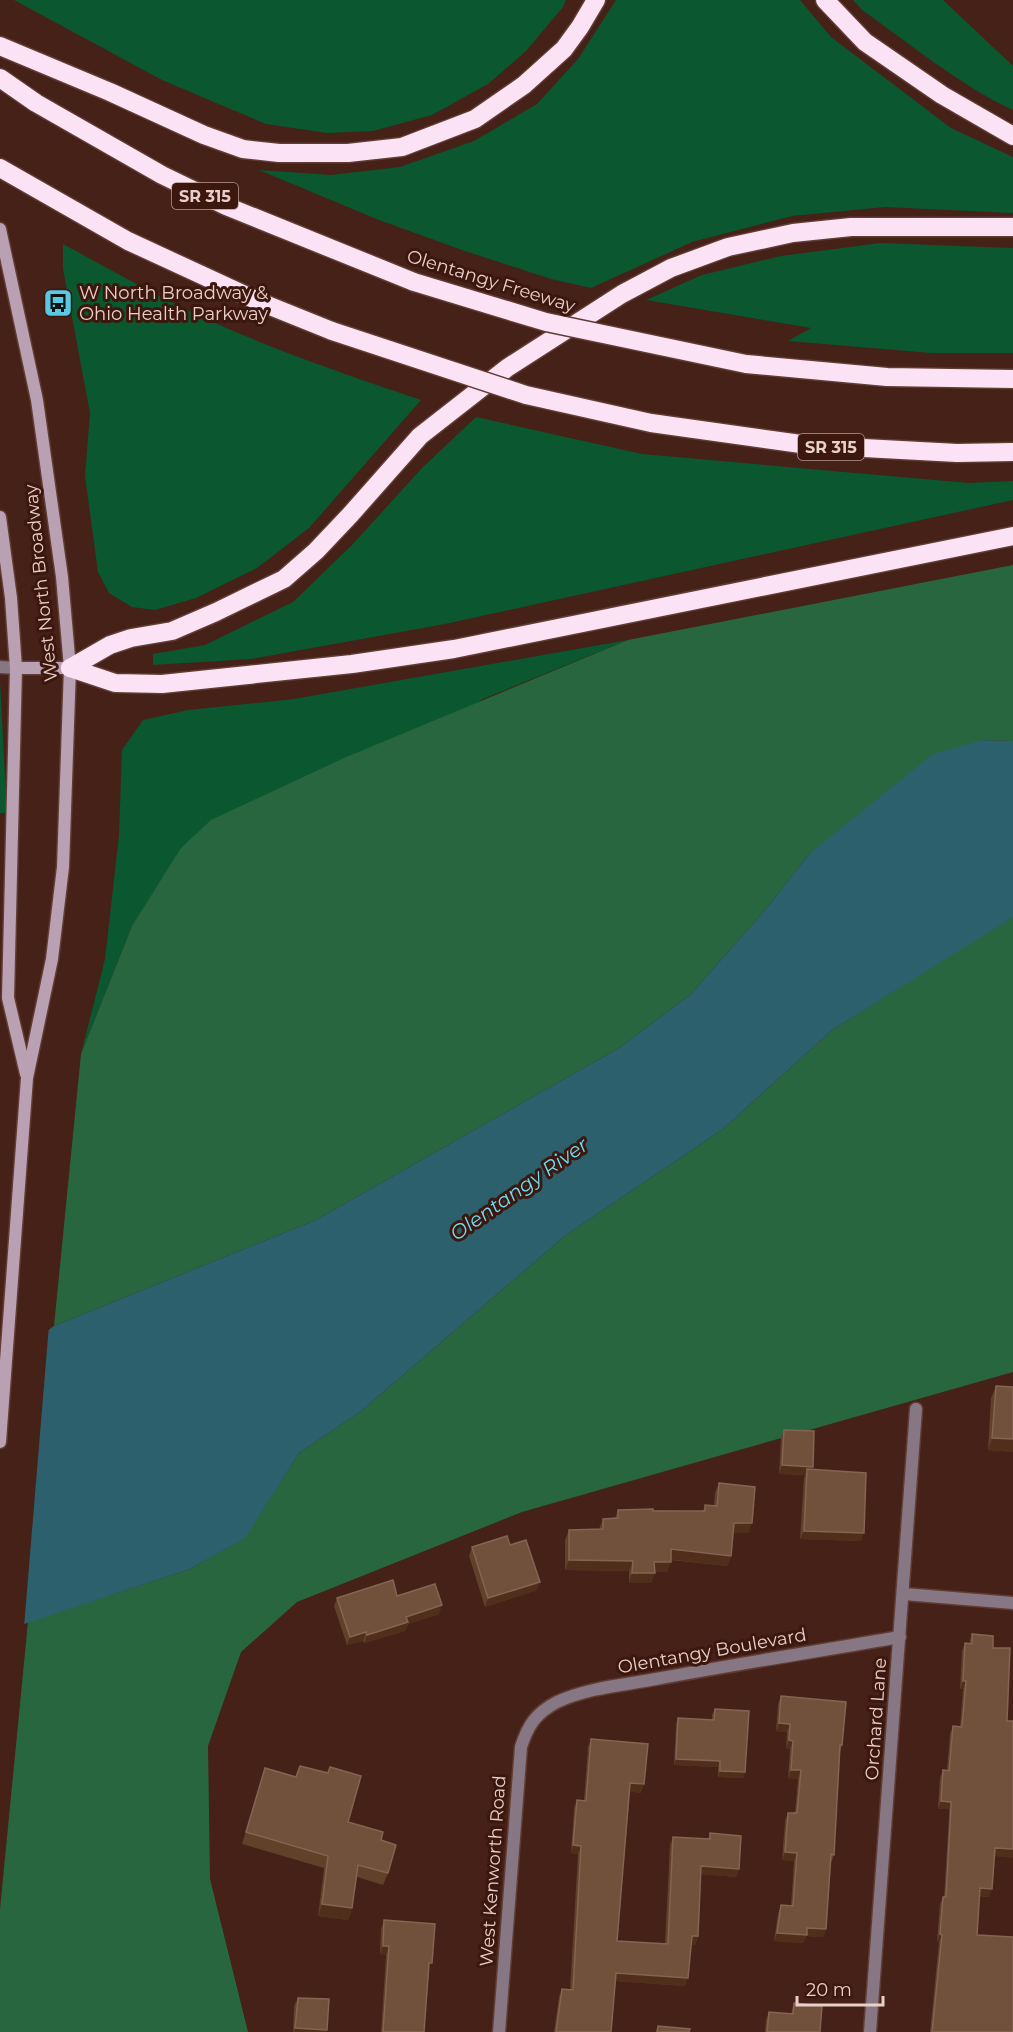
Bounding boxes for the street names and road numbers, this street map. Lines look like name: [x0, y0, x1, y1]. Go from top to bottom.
road number: SR 315: [172, 183, 238, 209]
street label: Olentangy Freeway: [404, 245, 578, 317]
road number: SR 315: [798, 434, 864, 460]
street label: West North Broadway: [20, 483, 62, 683]
street label: Olentangy Boulevard: [616, 1624, 808, 1678]
street label: Orchard Lane: [861, 1657, 891, 1781]
street label: West Kenworth Road: [475, 1775, 511, 1967]

